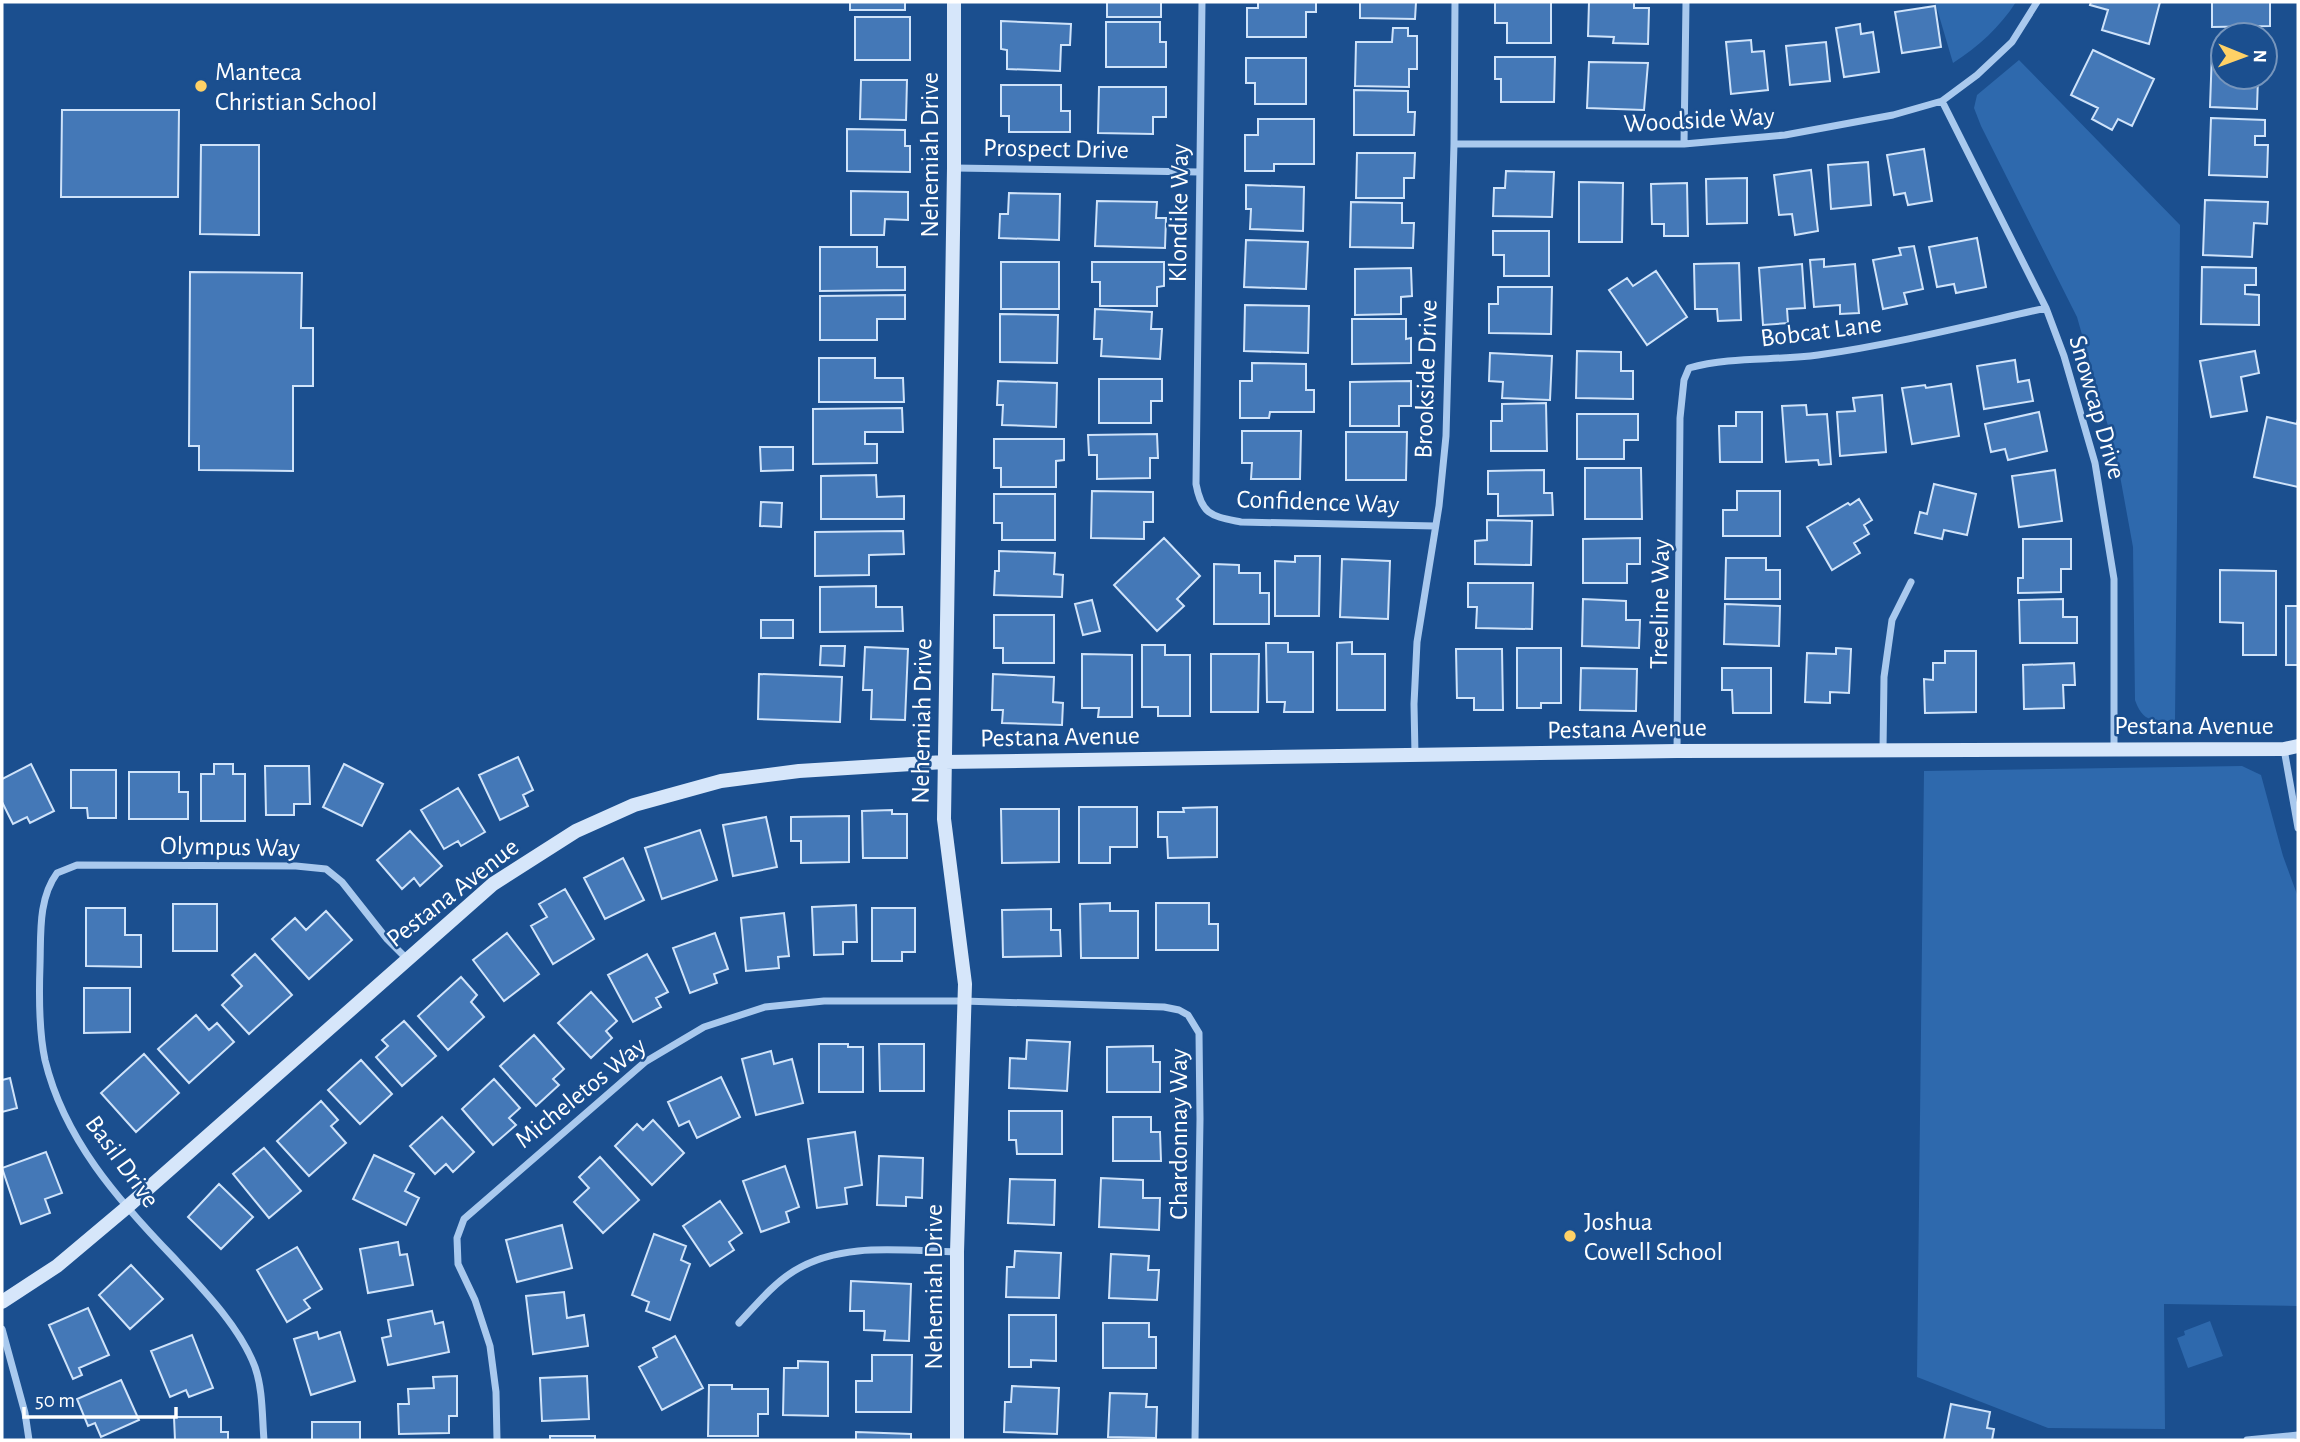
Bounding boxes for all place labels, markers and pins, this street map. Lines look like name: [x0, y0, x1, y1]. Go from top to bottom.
place label: Manteca Christian School: [215, 59, 377, 115]
marker: Manteca Christian School: [193, 78, 209, 94]
place label: Joshua Cowell School: [1584, 1209, 1723, 1265]
marker: Joshua Cowell School: [1562, 1228, 1578, 1244]

